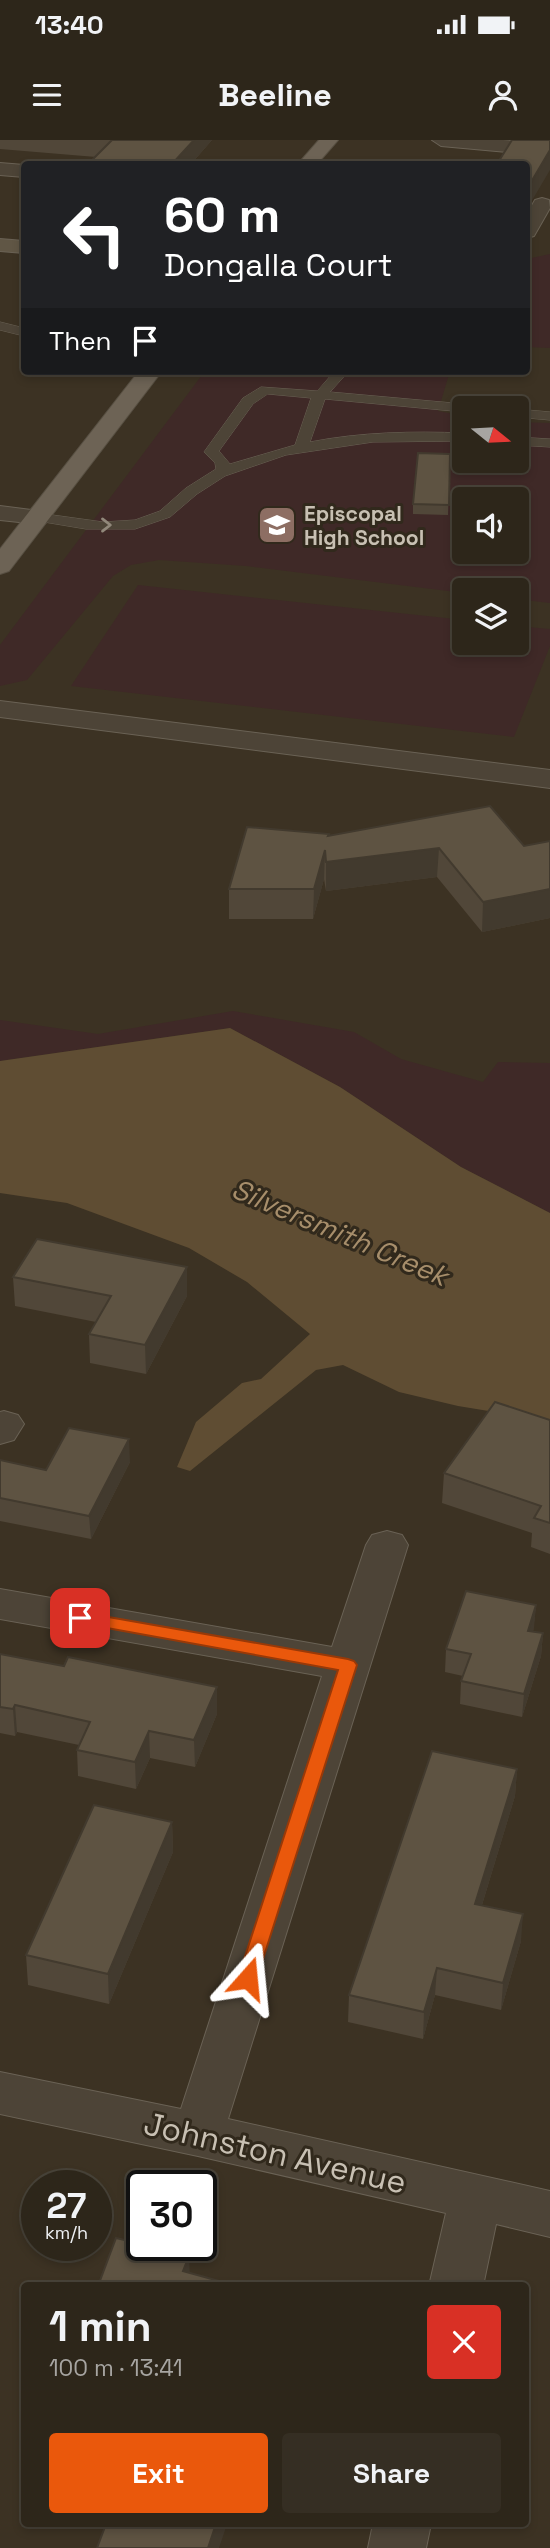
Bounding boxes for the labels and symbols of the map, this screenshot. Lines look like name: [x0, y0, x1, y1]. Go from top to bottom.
north arrow: [452, 396, 528, 472]
place label: Episcopal High School: [304, 500, 424, 551]
school or university icon: Episcopal High School: [256, 504, 298, 546]
one-way arrow: [101, 517, 112, 533]
water label: Silversmith Creek: [226, 1170, 456, 1295]
pin: [50, 1588, 110, 1648]
position arrow: [211, 1941, 285, 2015]
street label: Johnston Avenue: [140, 2103, 410, 2203]
speed limit sign: 30: [126, 2170, 217, 2261]

